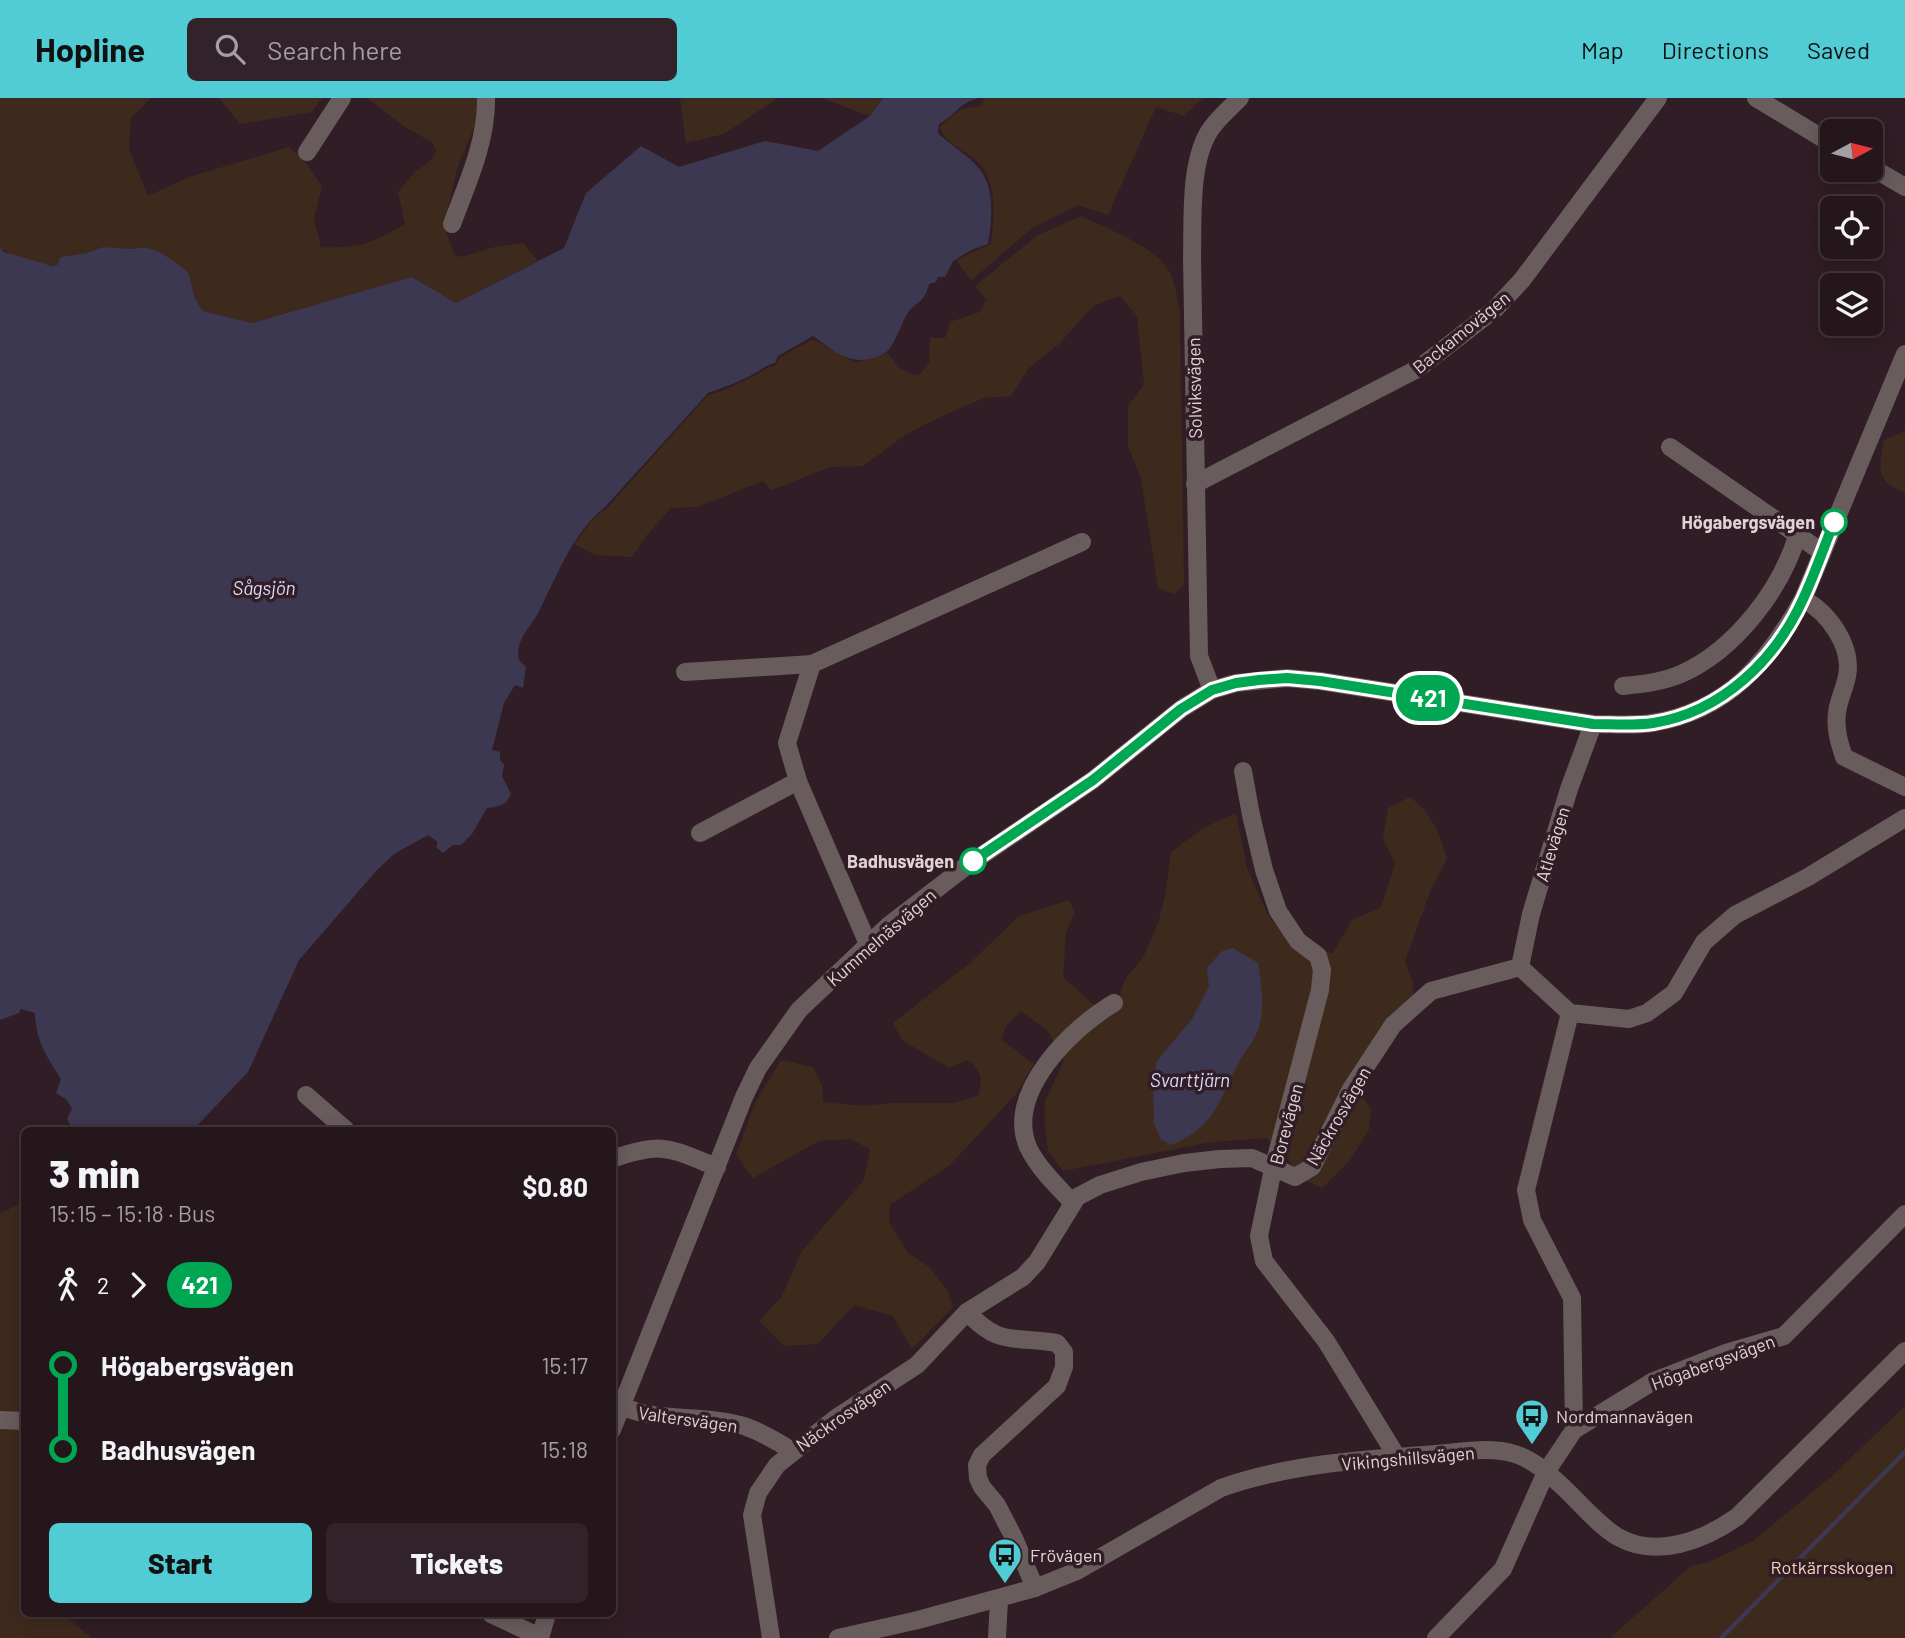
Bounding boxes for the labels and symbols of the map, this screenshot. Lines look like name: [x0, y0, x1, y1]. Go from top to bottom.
north arrow: [1820, 119, 1883, 182]
street label: Backamovägen: [1408, 286, 1514, 378]
street label: Solviksvägen: [1182, 337, 1206, 439]
marker: Högabergsvägen: [1821, 509, 1847, 535]
place label: Högabergsvägen: [1681, 511, 1815, 533]
water label: Sågsjön: [232, 576, 296, 599]
line badge: 421: [1388, 675, 1468, 721]
street label: Atlevägen: [1530, 804, 1574, 884]
marker: Badhusvägen: [960, 848, 986, 874]
place label: Badhusvägen: [847, 850, 954, 872]
street label: Kummelnäsvägen: [822, 884, 940, 990]
street label: Näckrosvägen: [1301, 1063, 1375, 1169]
water label: Svarttjärn: [1150, 1068, 1230, 1091]
street label: Borevägen: [1265, 1081, 1307, 1167]
street label: Högabergsvägen: [1648, 1329, 1778, 1395]
street label: Näckrosvägen: [791, 1374, 895, 1456]
bus stop icon: Nordmannavägen: [1513, 1397, 1551, 1446]
street label: Valtersvägen: [637, 1401, 739, 1437]
place label: Nordmannavägen: [1556, 1405, 1693, 1427]
street label: Vikingshillsvägen: [1340, 1441, 1476, 1475]
bus stop icon: Frövägen: [986, 1536, 1024, 1585]
place label: Frövägen: [1030, 1544, 1102, 1566]
park label: Rotkärrsskogen: [1771, 1556, 1893, 1578]

